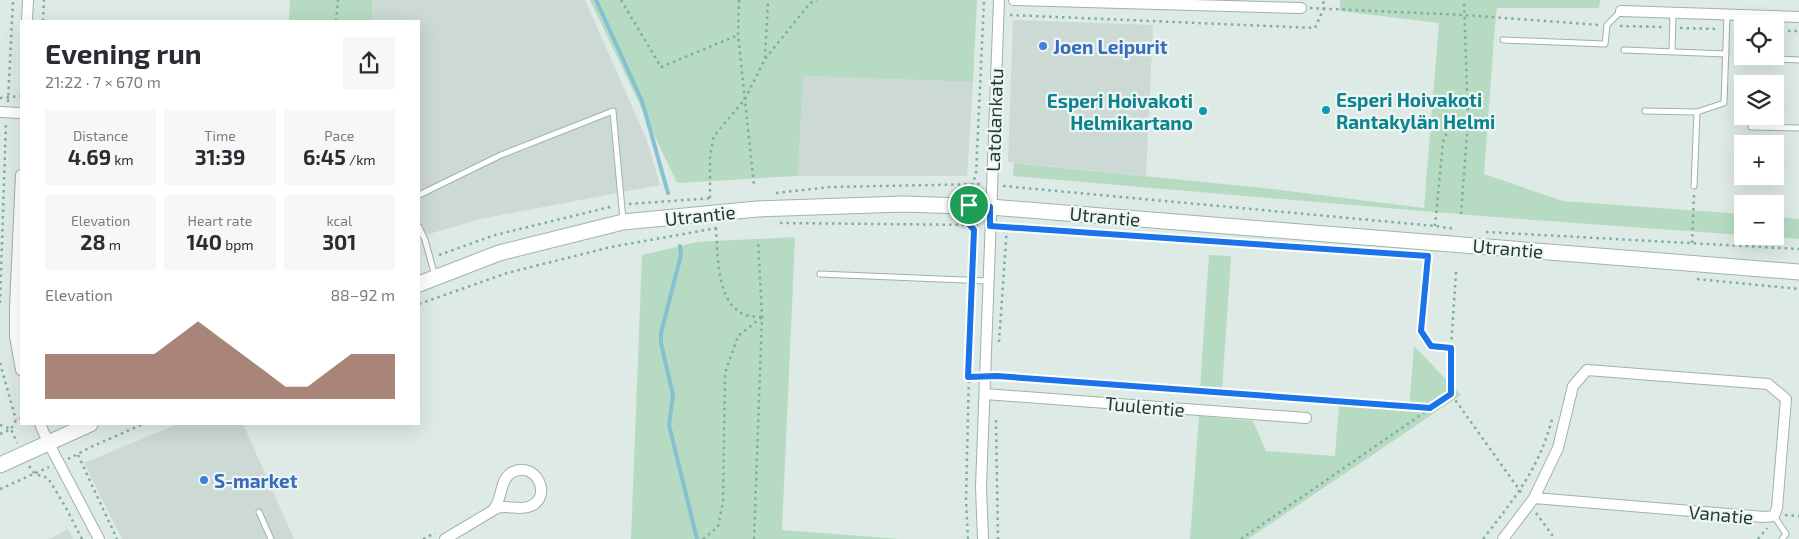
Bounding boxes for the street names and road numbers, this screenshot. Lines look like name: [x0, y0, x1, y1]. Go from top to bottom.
street label: Latolankatu: [981, 68, 1007, 172]
street label: Utrantie: [663, 200, 737, 230]
street label: Utrantie: [1069, 201, 1141, 231]
street label: Utrantie: [1472, 233, 1544, 263]
street label: Tuulentie: [1104, 391, 1186, 421]
street label: Vanatie: [1688, 500, 1754, 528]

